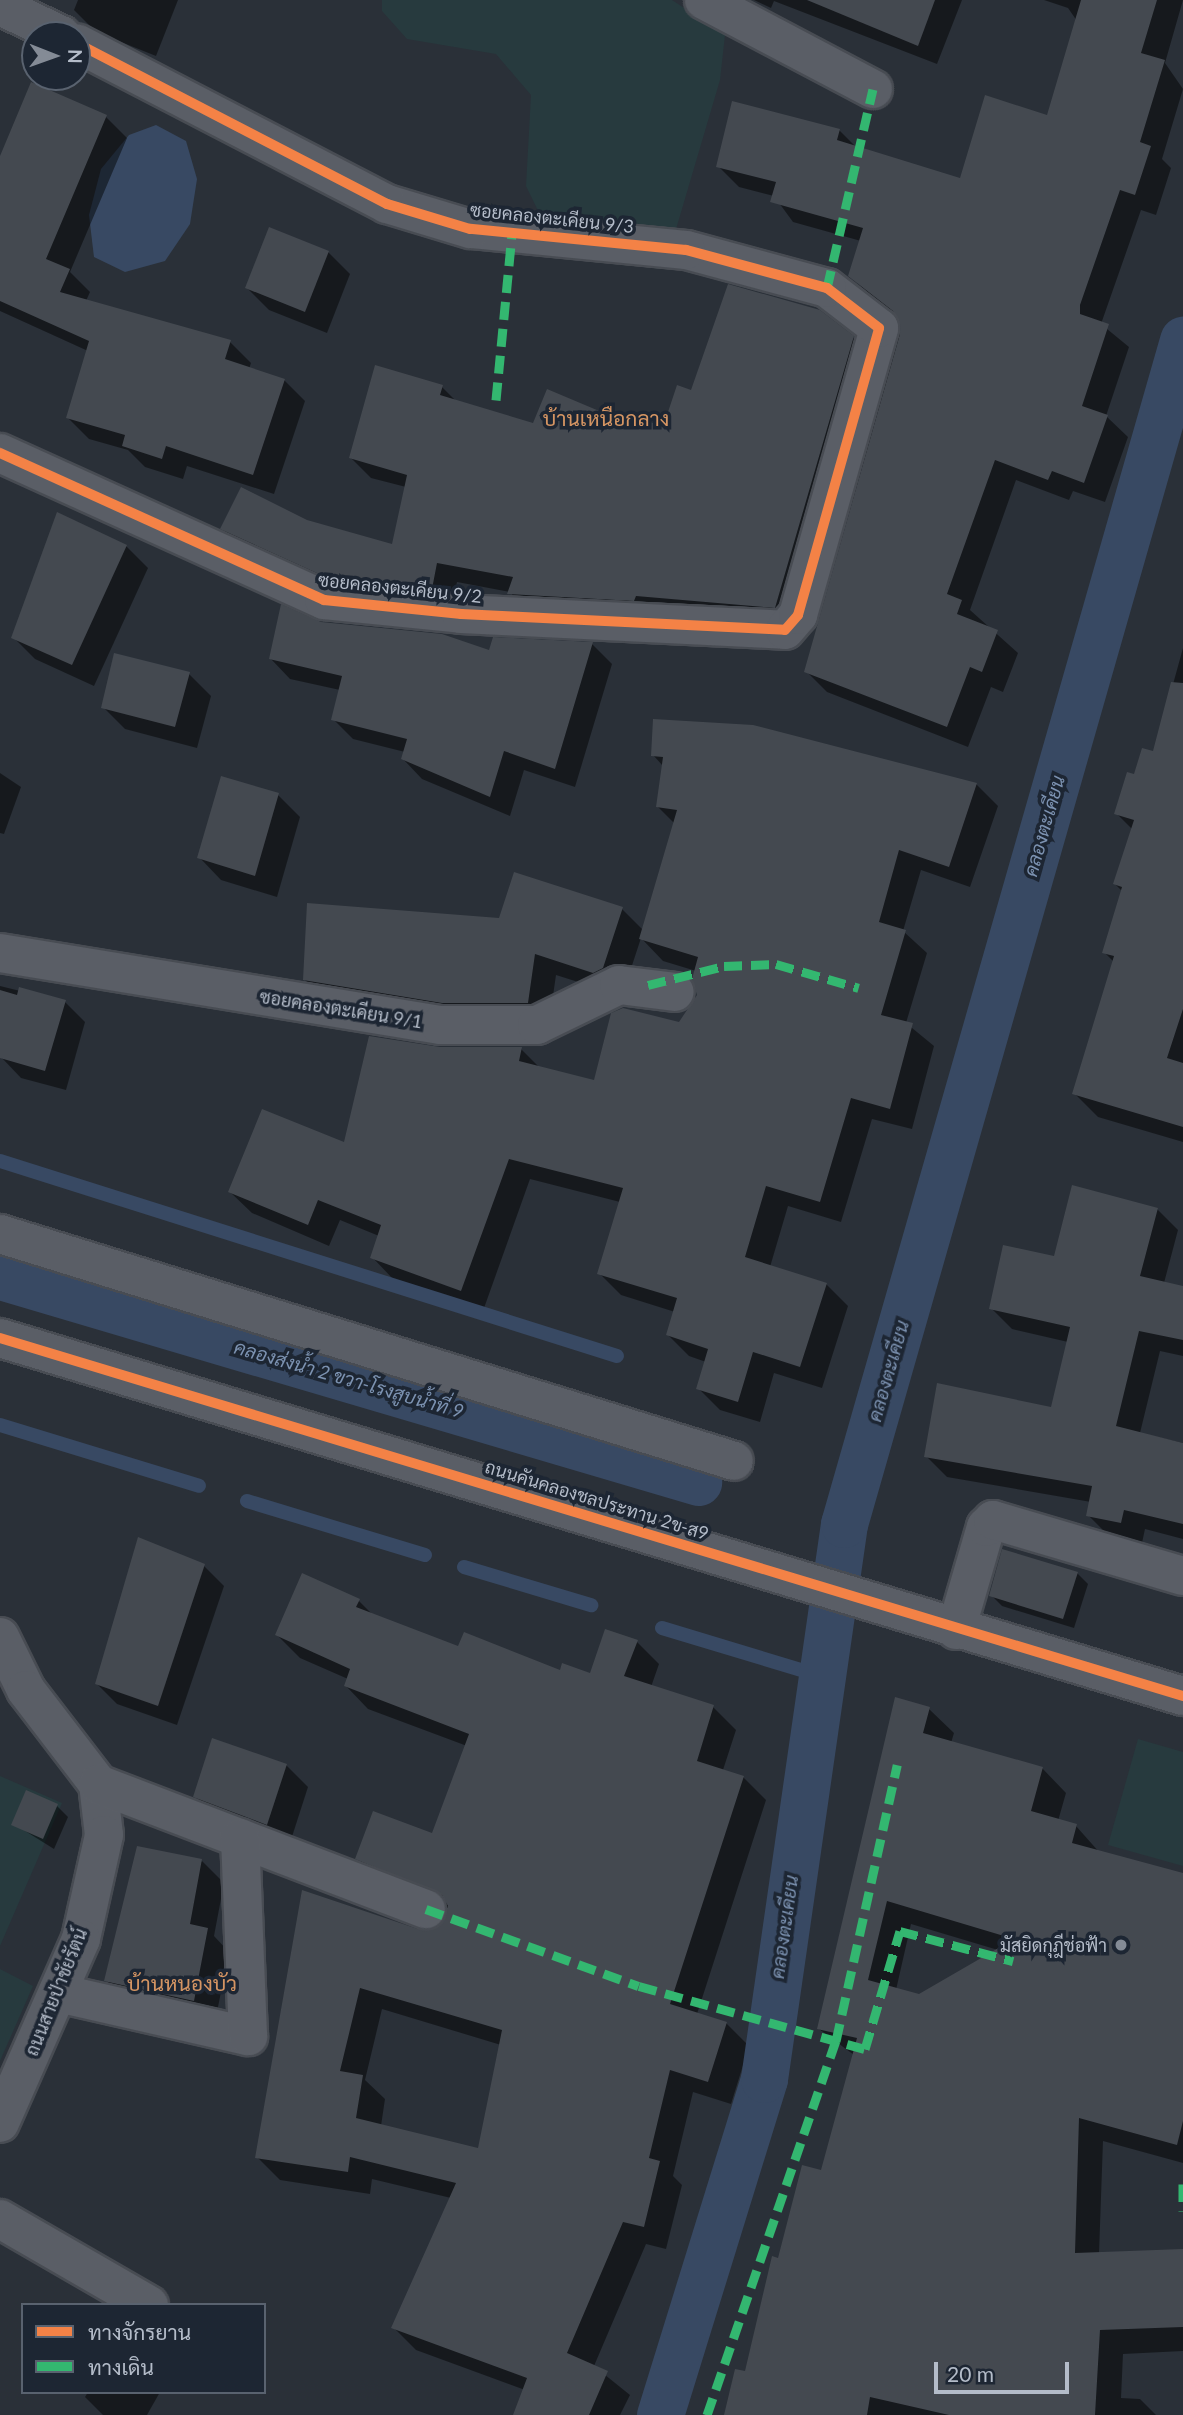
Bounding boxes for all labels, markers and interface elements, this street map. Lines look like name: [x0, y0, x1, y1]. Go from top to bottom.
north arrow: [21, 21, 91, 91]
text: N: [64, 49, 87, 64]
street label: ซอยคลองตะเคียน 9/3: [469, 199, 635, 237]
district label: บ้านเหนือกลาง: [543, 405, 669, 431]
street label: ซอยคลองตะเคียน 9/2: [317, 569, 483, 607]
water label: คลองตะเคียน: [1019, 773, 1069, 879]
street label: ซอยคลองตะเคียน 9/1: [258, 985, 424, 1033]
water label: คลองตะเคียน: [863, 1318, 913, 1424]
water label: คลองส่งน้ำ 2 ขวา-โรงสูบน้ำที่ 9: [232, 1335, 466, 1423]
street label: ถนนคันคลองชลประทาน 2ข-ส9: [483, 1456, 711, 1544]
water label: คลองตะเคียน: [765, 1874, 803, 1980]
street label: ถนนสายป่าชัยรัตน์: [21, 1925, 91, 2059]
place label: มัสยิดกุฎีช่อฟ้า: [1000, 1934, 1107, 1956]
marker: มัสยิดกุฎีช่อฟ้า: [1113, 1937, 1129, 1953]
district label: บ้านหนองบัว: [127, 1970, 237, 1996]
legend: [21, 2303, 266, 2394]
text: ทางจักรยาน: [88, 2319, 191, 2344]
scale bar: [938, 2348, 1073, 2392]
text: ทางเดิน: [88, 2354, 154, 2379]
text: 20 m: [947, 2361, 994, 2386]

